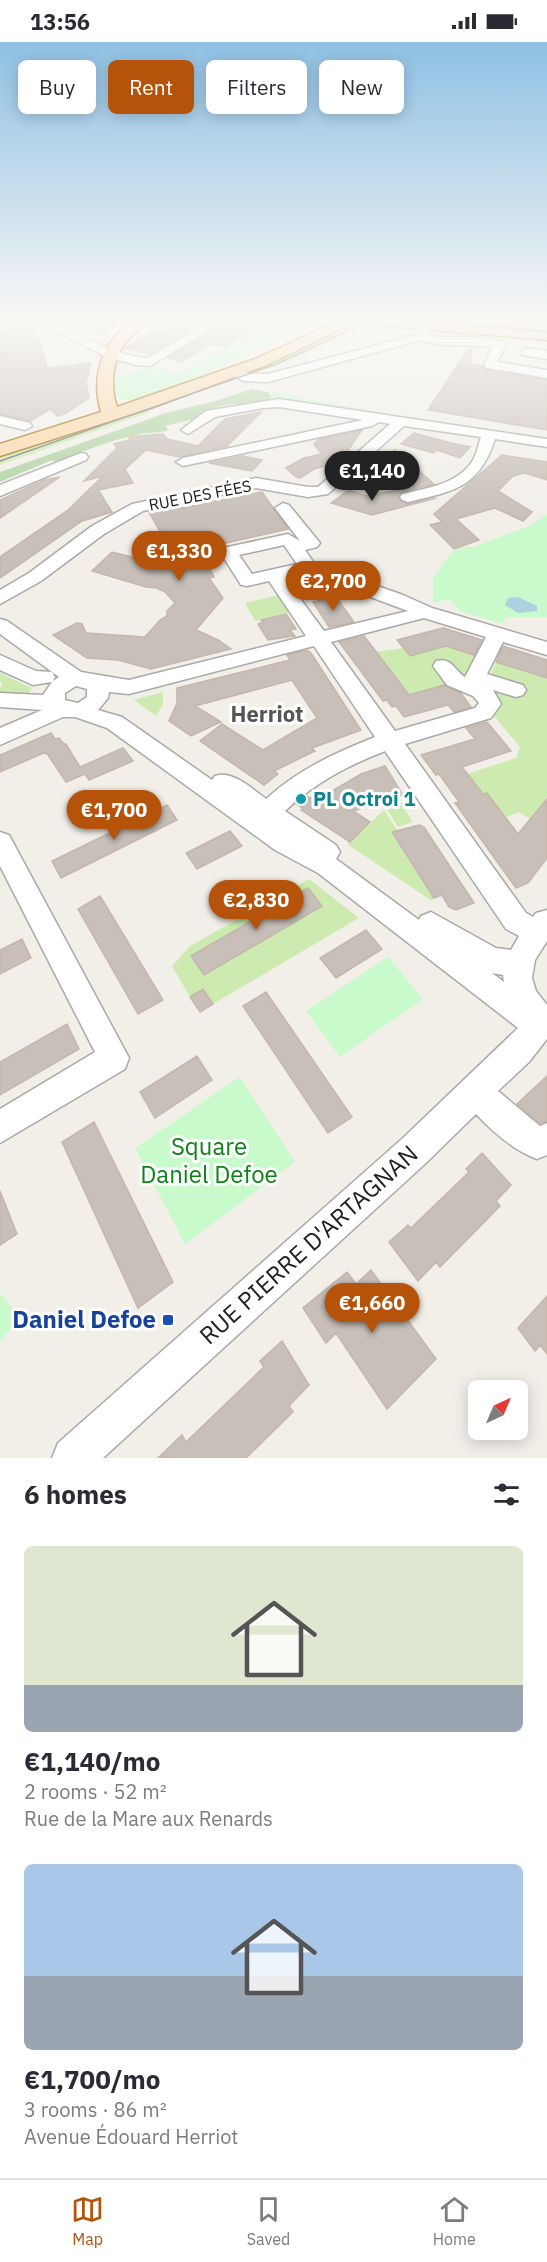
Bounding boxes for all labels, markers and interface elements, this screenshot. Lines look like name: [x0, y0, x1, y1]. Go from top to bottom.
text: 13:56: [30, 7, 90, 36]
chip: Buy: [18, 60, 96, 114]
chip: Rent: [108, 60, 194, 114]
chip: Filters: [206, 60, 307, 114]
chip: New: [319, 60, 404, 114]
pin: €1,140: [323, 451, 421, 502]
text: €1,140: [339, 457, 405, 484]
street label: RUE DES FÉES: [147, 474, 253, 515]
pin: €1,330: [130, 531, 228, 582]
text: €1,330: [146, 537, 212, 564]
pin: €2,700: [284, 561, 382, 612]
text: €2,700: [300, 567, 366, 594]
district label: Herriot: [230, 699, 304, 728]
place label: PL Octroi 1: [313, 785, 415, 812]
pin: €1,700: [65, 790, 163, 841]
marker: PL Octroi 1: [294, 792, 308, 806]
text: €1,700: [81, 796, 147, 823]
pin: €2,830: [207, 880, 305, 931]
text: €2,830: [223, 886, 289, 913]
park label: Square Daniel Defoe: [140, 1130, 278, 1190]
street label: RUE PIERRE D'ARTAGNAN: [192, 1138, 424, 1351]
pin: €1,660: [323, 1283, 421, 1334]
text: €1,660: [339, 1289, 405, 1316]
place label: Daniel Defoe: [12, 1303, 156, 1335]
marker: Daniel Defoe: [161, 1313, 175, 1327]
north arrow: [468, 1380, 528, 1440]
map controls: [468, 1380, 528, 1440]
text: 6 homes: [24, 1477, 127, 1511]
icon: filters: [490, 1478, 523, 1511]
icon: home: [220, 1585, 328, 1693]
text: €1,140/mo: [24, 1744, 160, 1778]
text: 2 rooms · 52 m²: [24, 1778, 167, 1805]
text: Rue de la Mare aux Renards: [24, 1805, 273, 1832]
icon: home: [220, 1903, 328, 2011]
text: €1,700/mo: [24, 2062, 160, 2096]
text: 3 rooms · 86 m²: [24, 2096, 167, 2123]
text: Avenue Édouard Herriot: [24, 2123, 238, 2150]
tab: Map: [71, 2193, 104, 2249]
tab: Saved: [247, 2193, 290, 2249]
tab: Home: [433, 2193, 476, 2249]

